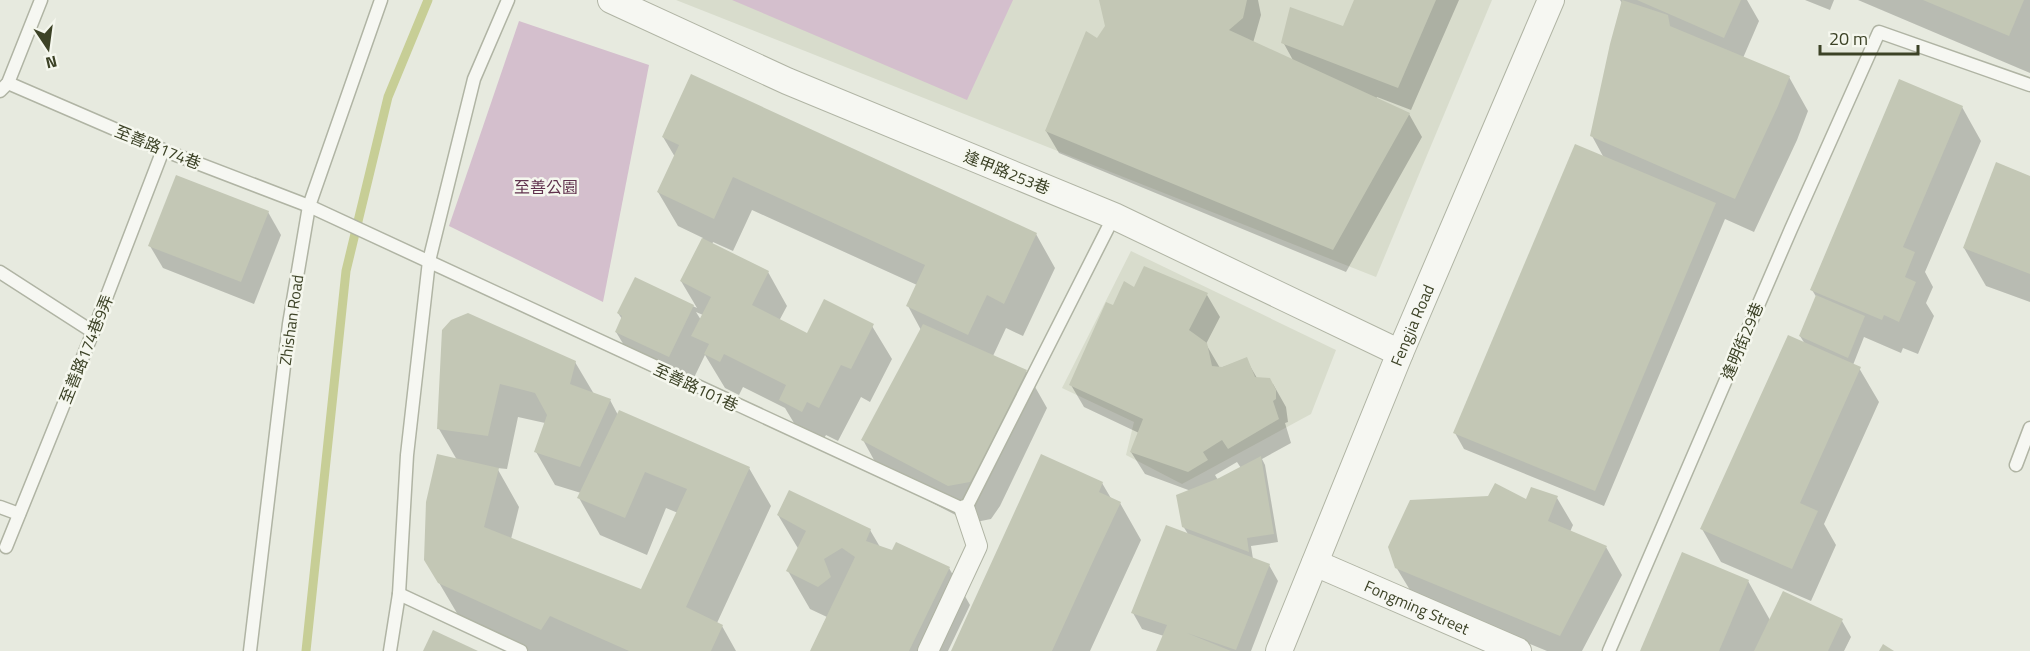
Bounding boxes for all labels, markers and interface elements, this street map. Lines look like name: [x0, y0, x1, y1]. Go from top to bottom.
north arrow: [18, 18, 78, 78]
scale bar: [1820, 18, 1918, 56]
text: 20 m: [1829, 25, 1868, 52]
text: N: [43, 50, 59, 76]
street label: 至善路174巷: [111, 119, 205, 175]
street label: 逢甲路253巷: [960, 144, 1054, 200]
park label: 至善公園: [514, 175, 578, 199]
street label: Zhishan Road: [273, 273, 309, 367]
street label: Fengjia Road: [1384, 281, 1440, 370]
street label: 至善路174巷9弄: [53, 291, 119, 407]
street label: 逢明街29巷: [1715, 299, 1769, 383]
street label: 至善路101巷: [650, 357, 742, 417]
street label: Fongming Street: [1361, 574, 1473, 641]

